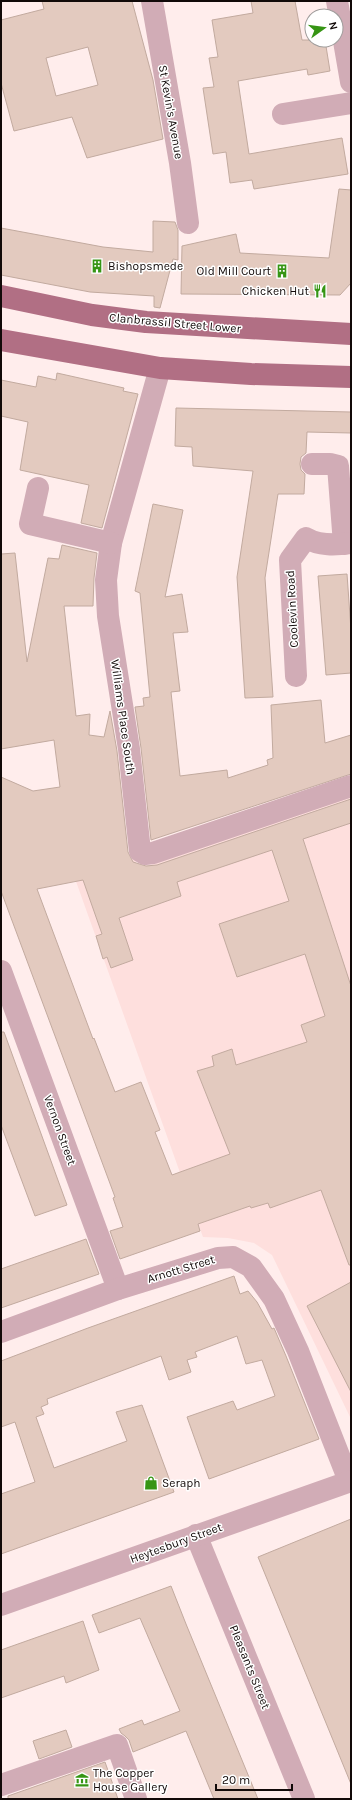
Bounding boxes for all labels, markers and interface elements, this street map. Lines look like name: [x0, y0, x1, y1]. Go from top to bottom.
north arrow: [304, 8, 344, 48]
text: N: [326, 20, 340, 31]
street label: St Kevin's Avenue: [156, 64, 186, 160]
building icon: Bishopsmede: [89, 258, 105, 274]
place label: Bishopsmede: [108, 259, 183, 273]
building icon: Old Mill Court: [274, 263, 290, 279]
place label: Old Mill Court: [197, 264, 271, 278]
restaurant icon: Chicken Hut: [312, 283, 328, 299]
place label: Chicken Hut: [242, 284, 309, 298]
street label: Clanbrassil Street Lower: [109, 310, 242, 336]
street label: Coolevin Road: [283, 570, 301, 648]
street label: Williams Place South: [108, 658, 138, 776]
street label: Vernon Street: [41, 1093, 79, 1167]
street label: Arnott Street: [146, 1252, 217, 1286]
shop icon: Seraph: [143, 1475, 159, 1491]
place label: Seraph: [162, 1476, 201, 1490]
street label: Heytesbury Street: [128, 1520, 224, 1566]
street label: Pleasants Street: [227, 1623, 273, 1712]
place label: The Copper House Gallery: [93, 1766, 168, 1794]
scale bar: [216, 1766, 292, 1792]
museum icon: The Copper House Gallery: [74, 1772, 90, 1788]
text: 20 m: [222, 1773, 250, 1787]

